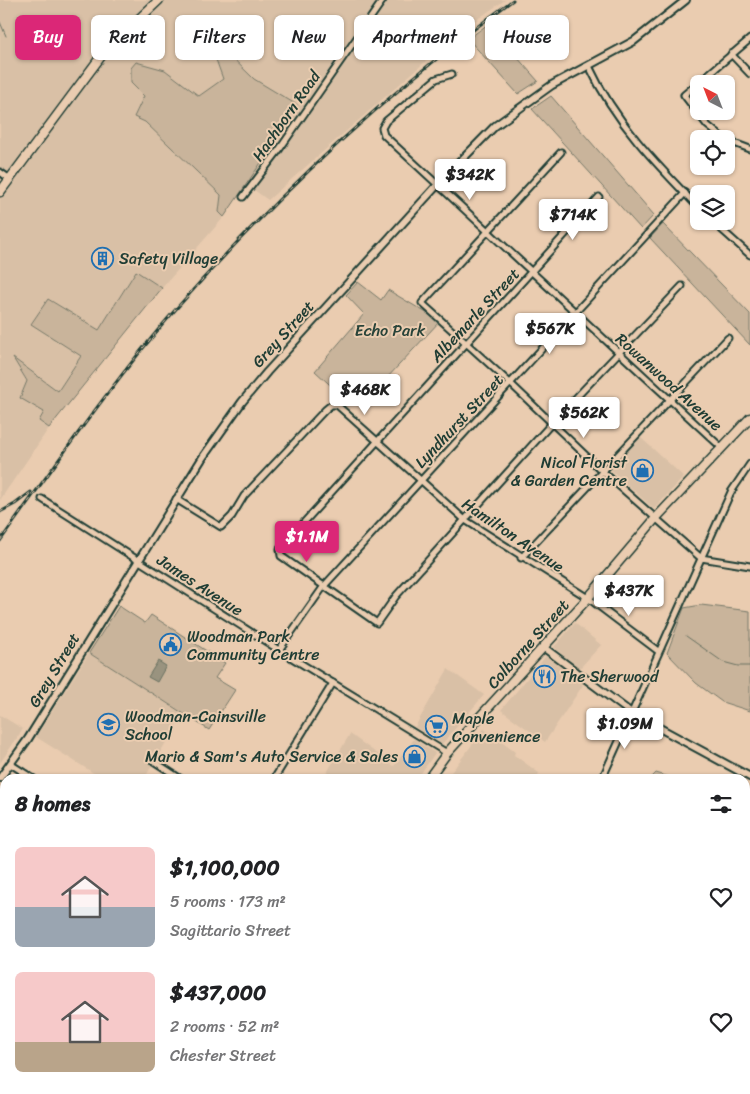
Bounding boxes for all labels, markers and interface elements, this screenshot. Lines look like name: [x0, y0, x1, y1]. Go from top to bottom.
chip: Buy: [15, 15, 81, 60]
chip: Rent: [91, 15, 165, 60]
chip: Filters: [175, 15, 264, 60]
chip: New: [274, 15, 344, 60]
chip: Apartment: [354, 15, 475, 60]
chip: House: [485, 15, 569, 60]
street label: Hachborn Road: [244, 63, 329, 168]
north arrow: [690, 75, 735, 120]
map controls: [690, 75, 735, 230]
button: locate: [690, 130, 735, 175]
pin: $342K: [435, 158, 505, 201]
text: $342K: [446, 160, 494, 189]
button: layers: [690, 185, 735, 230]
pin: $714K: [538, 198, 608, 241]
text: $714K: [550, 200, 596, 229]
place label: Safety Village: [119, 244, 218, 273]
building icon: Safety Village: [91, 246, 115, 270]
street label: Albemarle Street: [422, 261, 527, 370]
street label: Grey Street: [244, 293, 322, 375]
pin: $567K: [515, 312, 585, 355]
text: $567K: [526, 314, 574, 343]
park label: Echo Park: [355, 316, 426, 345]
street label: Rowanwood Avenue: [608, 325, 730, 439]
street label: Lyndhurst Street: [407, 367, 511, 475]
pin: $468K: [330, 374, 400, 416]
text: $468K: [340, 375, 390, 404]
pin: $562K: [549, 396, 619, 439]
text: $562K: [560, 398, 608, 427]
place label: Nicol Florist & Garden Centre: [511, 448, 628, 495]
shop icon: Nicol Florist & Garden Centre: [631, 459, 655, 483]
street label: Hamilton Avenue: [456, 490, 571, 580]
pin: $1.1M: [272, 520, 342, 563]
text: $1.1M: [286, 522, 328, 551]
street label: James Avenue: [150, 545, 249, 624]
pin: $437K: [594, 574, 664, 617]
text: $437K: [605, 576, 653, 605]
street label: Colborne Street: [479, 592, 577, 696]
place label: Woodman Park Community Centre: [187, 622, 320, 669]
street label: Grey Street: [20, 627, 88, 713]
public building icon: Woodman Park Community Centre: [159, 633, 183, 657]
place label: The Sherwood: [560, 662, 660, 691]
restaurant icon: The Sherwood: [532, 664, 556, 688]
place label: Woodman-Cainsville School: [125, 702, 266, 749]
place label: Maple Convenience: [452, 704, 541, 751]
pin: $1.09M: [584, 708, 666, 750]
text: $1.09M: [597, 709, 653, 738]
school or university icon: Woodman-Cainsville School: [97, 713, 121, 737]
supermarket icon: Maple Convenience: [424, 715, 448, 739]
place label: Mario & Sam's Auto Service & Sales: [145, 742, 399, 771]
shop icon: Mario & Sam's Auto Service & Sales: [402, 744, 426, 768]
text: 8 homes: [15, 785, 90, 823]
icon: filters: [707, 790, 735, 818]
text: $1,100,000: [170, 849, 280, 887]
icon: home: [55, 867, 115, 927]
icon: heart: [707, 883, 735, 911]
text: 5 rooms · 173 m²: [170, 887, 286, 916]
text: Sagittario Street: [170, 916, 291, 945]
text: $437,000: [170, 974, 266, 1012]
icon: home: [55, 992, 115, 1052]
icon: heart: [707, 1008, 735, 1036]
text: 2 rooms · 52 m²: [170, 1012, 279, 1041]
text: Chester Street: [170, 1041, 276, 1070]

